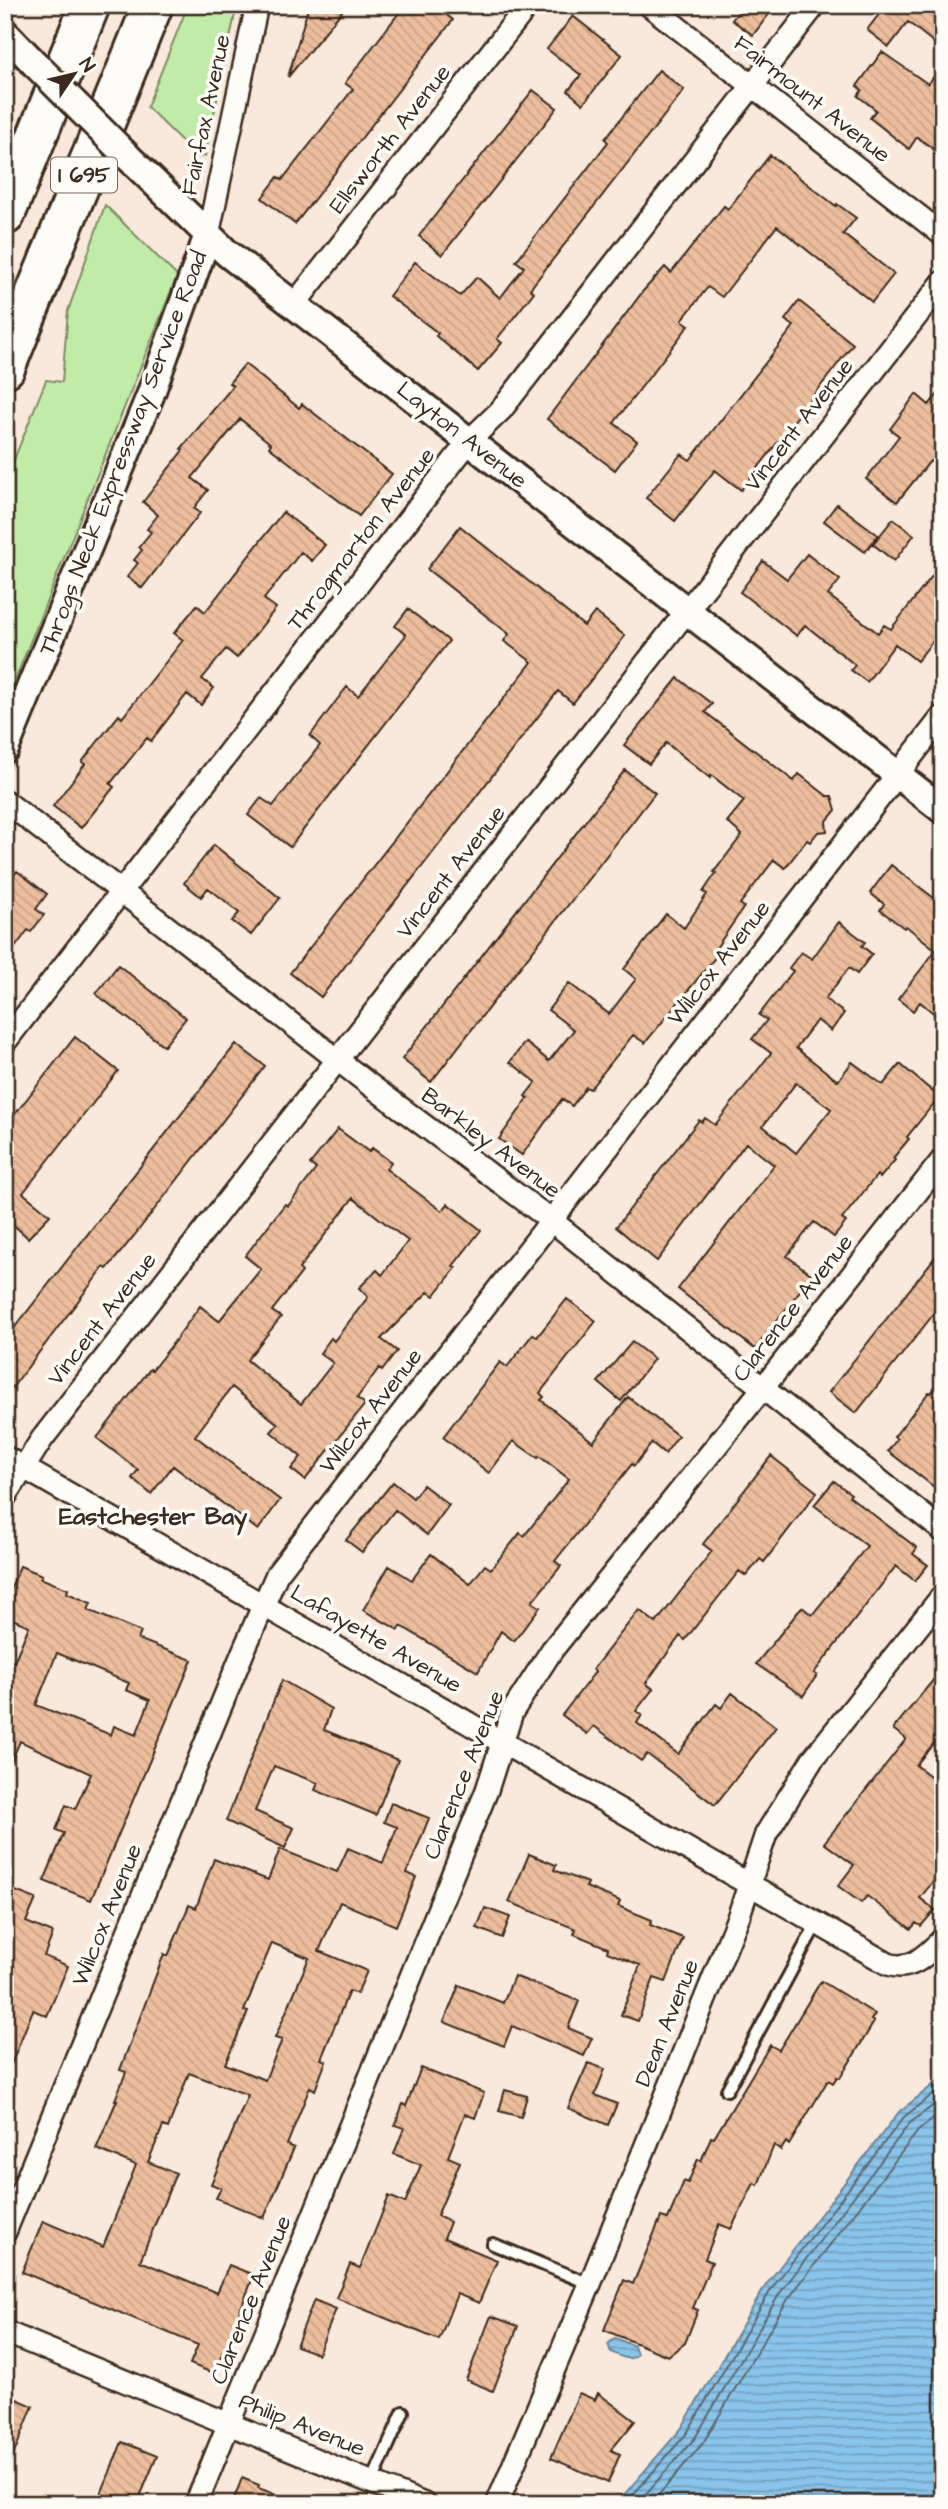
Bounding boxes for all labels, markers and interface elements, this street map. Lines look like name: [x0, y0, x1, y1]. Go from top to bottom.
street label: Fairmount Avenue: [727, 28, 897, 170]
street label: Fairfax Avenue: [173, 32, 239, 198]
north arrow: [38, 38, 108, 108]
text: N: [72, 52, 101, 78]
street label: Ellsworth Avenue: [322, 58, 458, 220]
road number: I 695: [51, 158, 117, 192]
street label: Throgs Neck Expressway Service Road: [31, 246, 216, 660]
street label: Vincent Avenue: [737, 352, 861, 498]
street label: Layton Avenue: [389, 374, 534, 497]
street label: Throgmorton Avenue: [279, 441, 443, 638]
street label: Vincent Avenue: [389, 799, 513, 945]
street label: Wilcox Avenue: [660, 894, 778, 1032]
street label: Barkley Avenue: [414, 1080, 568, 1207]
street label: Clarence Avenue: [725, 1228, 861, 1388]
street label: Vincent Avenue: [40, 1246, 164, 1392]
street label: Wilcox Avenue: [312, 1342, 430, 1480]
district label: Eastchester Bay: [59, 1500, 248, 1536]
street label: Lafayette Avenue: [284, 1577, 468, 1702]
street label: Clarence Avenue: [416, 1686, 512, 1864]
street label: Wilcox Avenue: [64, 1839, 150, 1991]
street label: Dean Avenue: [627, 1955, 707, 2091]
street label: Clarence Avenue: [203, 2211, 299, 2389]
street label: Philip Avenue: [234, 2385, 370, 2465]

